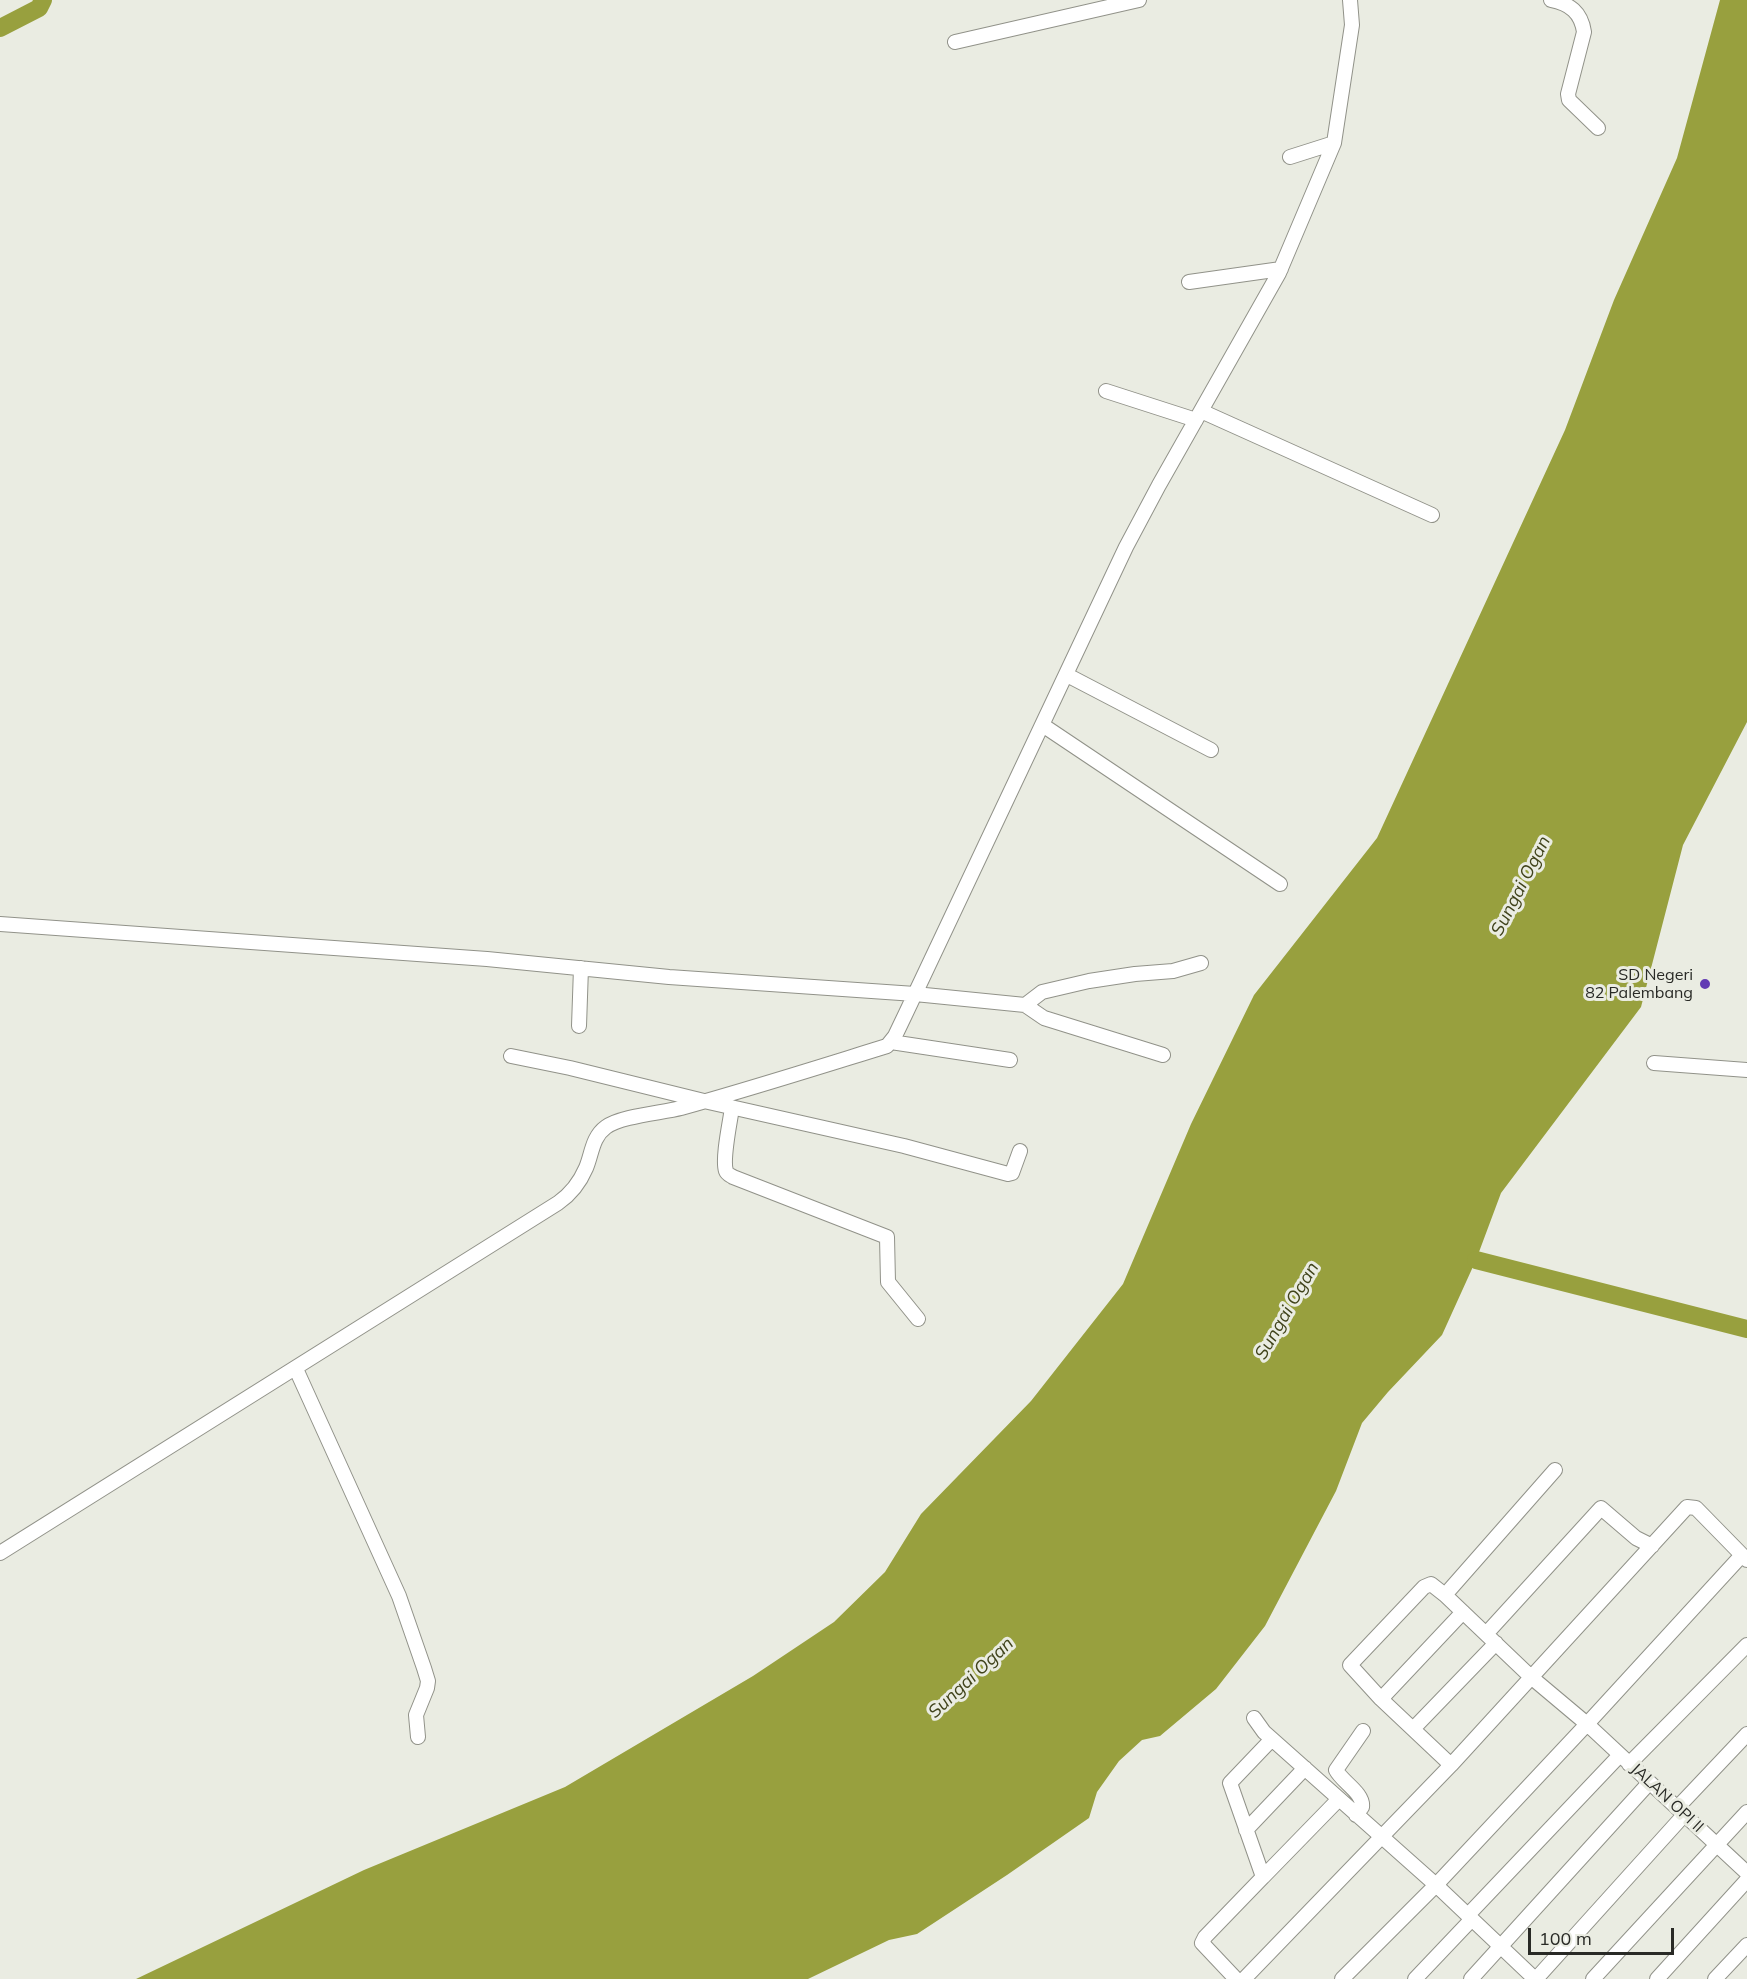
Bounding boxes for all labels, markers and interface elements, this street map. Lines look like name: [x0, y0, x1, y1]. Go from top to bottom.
water label: Sungai Ogan: [1487, 833, 1555, 939]
place label: SD Negeri 82 Palembang: [1585, 965, 1693, 1003]
marker: SD Negeri 82 Palembang: [1698, 977, 1712, 991]
water label: Sungai Ogan: [1250, 1258, 1324, 1364]
water label: Sungai Ogan: [924, 1633, 1018, 1723]
street label: JALAN OPI II: [1627, 1759, 1707, 1837]
scale bar: [1531, 1916, 1676, 1954]
text: 100 m: [1539, 1927, 1592, 1950]

